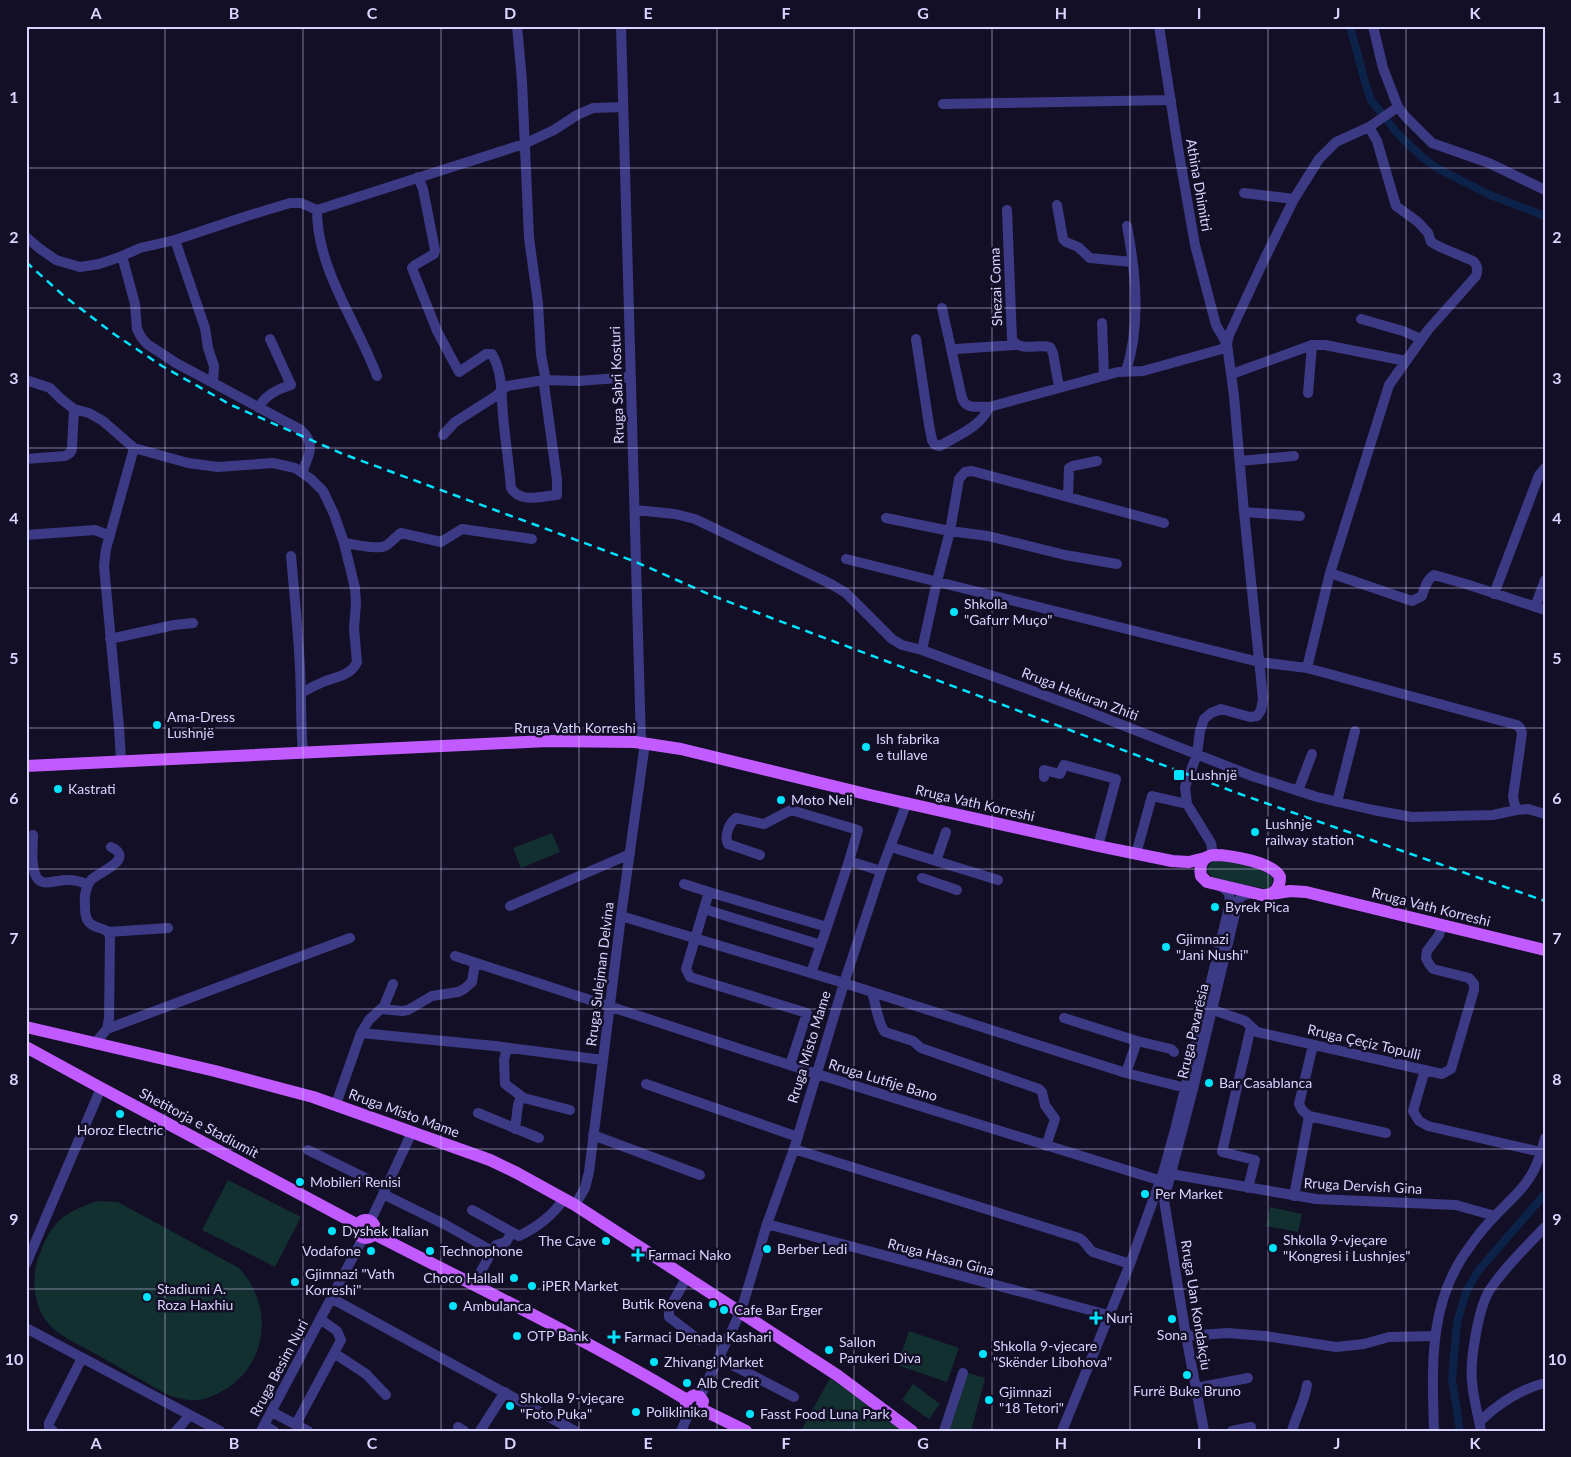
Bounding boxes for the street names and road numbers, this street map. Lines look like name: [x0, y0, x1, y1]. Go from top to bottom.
street label: Athina Dhimitri: [1183, 137, 1216, 232]
street label: Shezai Coma: [986, 247, 1005, 327]
street label: Rruga Sabri Kosturi: [606, 326, 627, 444]
street label: Rruga Hekuran Zhiti: [1019, 663, 1141, 724]
street label: Rruga Vath Korreshi: [514, 719, 636, 736]
street label: Rruga Vath Korreshi: [914, 781, 1036, 824]
street label: Rruga Vath Korreshi: [1370, 884, 1492, 930]
street label: Rruga Sulejman Delvina: [582, 901, 617, 1047]
street label: Rruga Pavarësia: [1173, 982, 1212, 1080]
street label: Rruga Misto Mame: [783, 988, 834, 1105]
street label: Rruga Çeçiz Topulli: [1306, 1020, 1422, 1063]
street label: Rruga Lutfije Bano: [827, 1055, 940, 1104]
street label: Shetitorja e Stadiumit: [137, 1084, 262, 1161]
street label: Rruga Misto Mame: [346, 1085, 462, 1141]
street label: Rruga Dervish Gina: [1303, 1174, 1423, 1197]
street label: Rruga Hasan Gina: [886, 1234, 996, 1279]
street label: Rruga Uan Kondakçiu: [1178, 1239, 1215, 1371]
street label: Rruga Besim Nuri: [246, 1316, 311, 1419]

